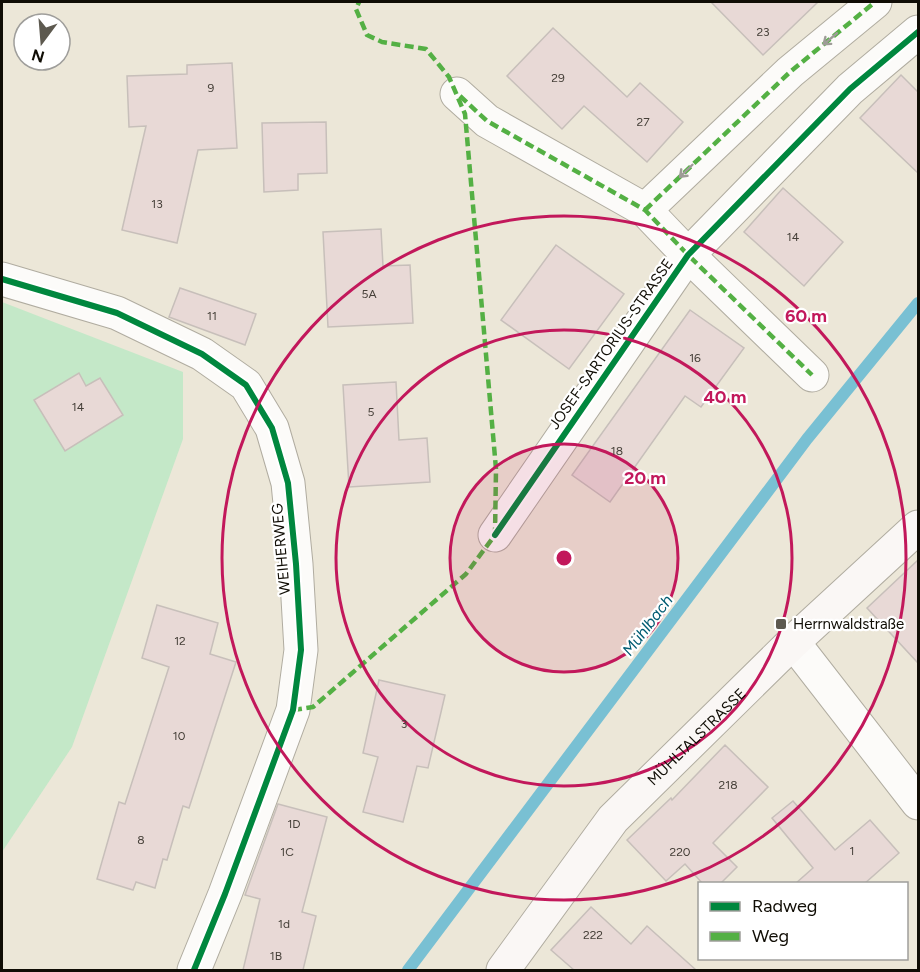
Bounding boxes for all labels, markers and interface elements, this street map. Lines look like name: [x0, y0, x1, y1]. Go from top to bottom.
north arrow: [12, 12, 72, 72]
house number: 23: [756, 25, 770, 39]
one-way arrow: [822, 32, 838, 45]
text: N: [29, 45, 47, 67]
house number: 29: [551, 71, 565, 85]
house number: 9: [208, 81, 215, 95]
house number: 27: [636, 115, 650, 129]
one-way arrow: [679, 164, 694, 178]
house number: 13: [151, 197, 163, 211]
house number: 14: [787, 230, 800, 244]
street label: JOSEF-SARTORIUS-STRASSE: [545, 255, 677, 433]
house number: 5A: [361, 287, 377, 301]
text: 60 m: [785, 305, 827, 327]
house number: 11: [207, 309, 217, 323]
house number: 16: [689, 351, 701, 365]
text: 40 m: [703, 386, 747, 408]
house number: 14: [72, 400, 85, 414]
house number: 5: [368, 405, 375, 419]
house number: 18: [611, 444, 623, 458]
text: 20 m: [624, 467, 666, 489]
street label: WEIHERWEG: [268, 503, 294, 595]
centre of rings: [554, 548, 574, 568]
water label: Mühlbach: [618, 591, 676, 660]
place label: Herrnwaldstraße: [793, 615, 904, 633]
marker: Herrnwaldstraße: [774, 617, 788, 631]
house number: 12: [174, 634, 186, 648]
street label: MÜHLTALSTRASSE: [644, 685, 750, 789]
house number: 3: [401, 717, 407, 731]
house number: 10: [173, 729, 186, 743]
house number: 218: [718, 778, 738, 792]
house number: 1D: [287, 817, 301, 831]
house number: 8: [137, 833, 145, 847]
house number: 1: [850, 844, 854, 858]
house number: 1C: [280, 845, 294, 859]
house number: 220: [669, 845, 691, 859]
legend: [698, 882, 908, 960]
text: Radweg: [752, 895, 817, 917]
house number: 1d: [278, 917, 290, 931]
text: Weg: [752, 925, 789, 947]
house number: 222: [583, 928, 603, 942]
house number: 1B: [270, 949, 282, 963]

